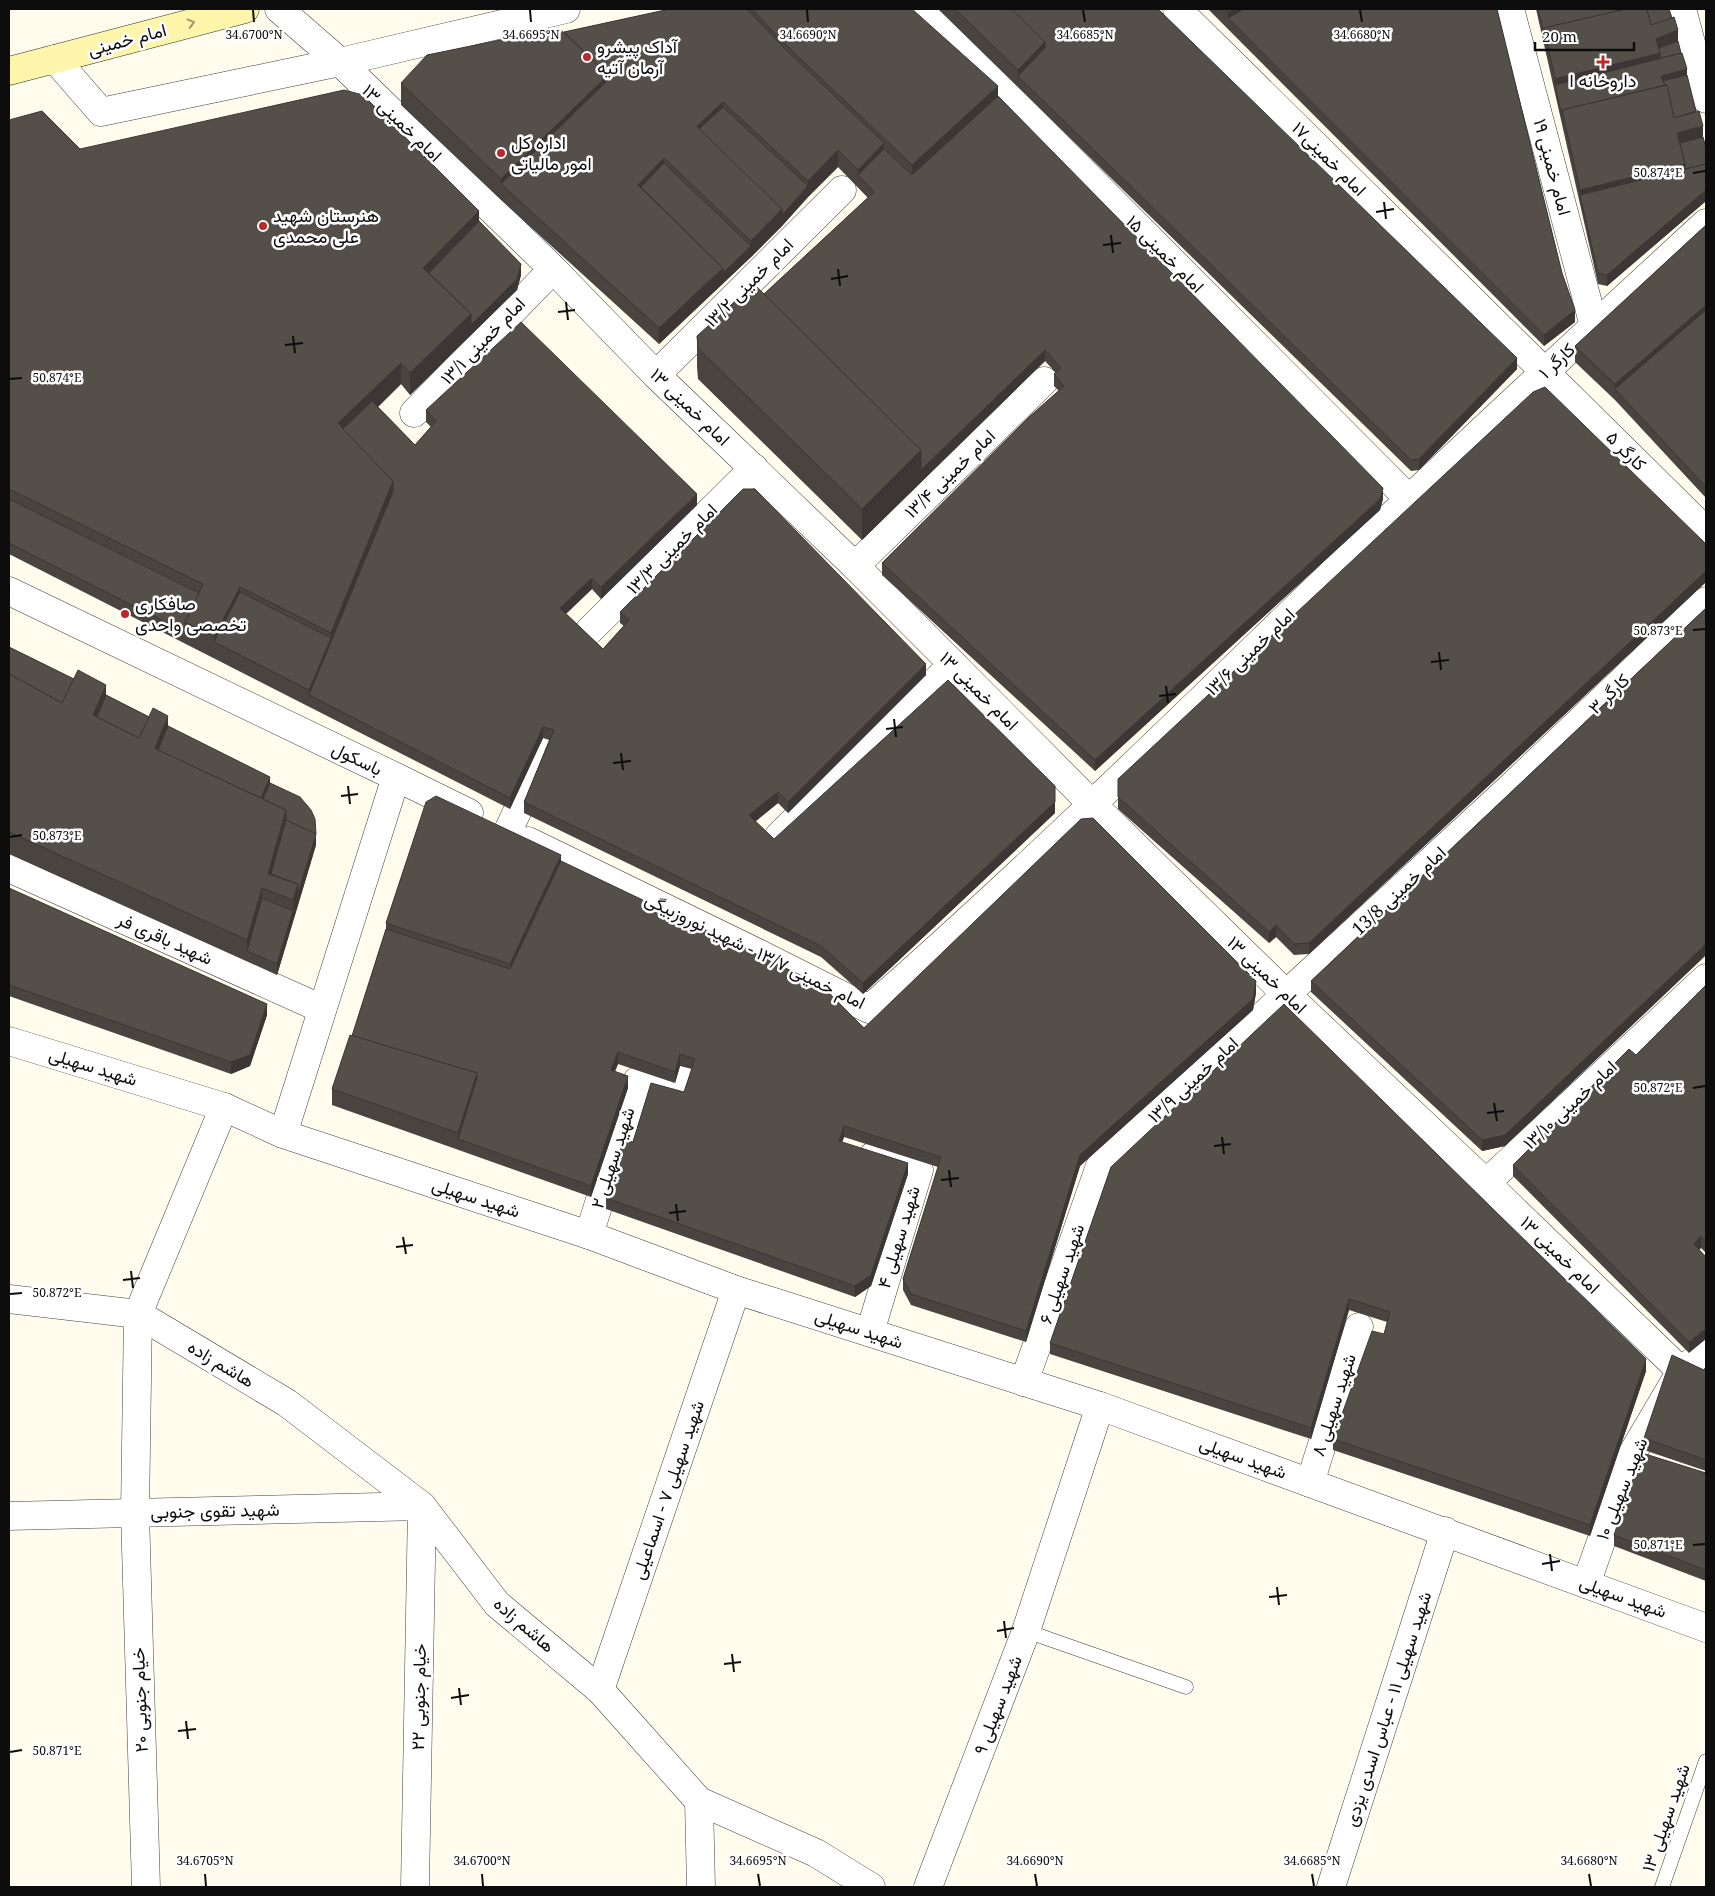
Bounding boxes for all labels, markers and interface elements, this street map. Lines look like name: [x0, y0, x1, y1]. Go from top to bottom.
street label: امام خمینی: [85, 17, 169, 62]
one-way arrow: [187, 18, 196, 29]
scale bar: [1535, 20, 1634, 52]
text: 34.6700°N: [225, 26, 283, 43]
text: 34.6695°N: [502, 26, 560, 43]
text: 34.6690°N: [779, 26, 837, 43]
text: 34.6685°N: [1056, 26, 1114, 43]
text: 34.6680°N: [1333, 26, 1391, 43]
text: 20 m: [1542, 26, 1577, 46]
place label: آداک پیشرو آرمان آتیه: [597, 34, 679, 79]
marker: آداک پیشرو آرمان آتیه: [581, 51, 593, 63]
marker: داروخانه ا: [1597, 56, 1609, 68]
place label: داروخانه ا: [1570, 68, 1636, 92]
street label: امام خمینی ۱۳: [357, 78, 448, 167]
street label: امام خمینی۱۷: [1286, 116, 1372, 202]
street label: امام خمینی ۱۹: [1528, 116, 1577, 218]
place label: اداره کل امور مالیاتی: [511, 130, 592, 175]
marker: اداره کل امور مالیاتی: [495, 147, 507, 159]
text: 50.874°E: [1634, 164, 1682, 181]
place label: هنرستان شهید علی محمدی: [273, 203, 379, 248]
street label: امام خمینی ۱۵: [1121, 209, 1210, 298]
marker: هنرستان شهید علی محمدی: [257, 220, 269, 232]
street label: امام خمینی ۱۳/۲: [698, 232, 799, 333]
street label: امام خمینی ۱۳/۱: [435, 291, 531, 390]
street label: کارگر ۱: [1533, 337, 1580, 383]
street label: امام خمینی ۱۳: [645, 362, 736, 451]
text: 50.874°E: [33, 369, 81, 386]
street label: امام خمینی ۱۳/۴: [899, 424, 1001, 524]
street label: کارگر ۵: [1601, 425, 1652, 476]
street label: امام خمینی ۱۳/۳: [621, 498, 723, 600]
place label: صافکاری تخصصی واحدی: [135, 591, 247, 636]
street label: امام خمینی ۱۳/۶: [1199, 602, 1300, 701]
marker: صافکاری تخصصی واحدی: [119, 608, 131, 620]
text: 50.873°E: [1634, 622, 1682, 639]
street label: امام خمینی ۱۳: [934, 646, 1024, 736]
street label: کارگر ۳: [1582, 668, 1634, 719]
street label: باسکول: [328, 736, 386, 780]
text: 50.873°E: [33, 827, 81, 844]
street label: امام خمینی 13/8: [1346, 840, 1451, 941]
street label: امام خمینی ۱۳/۷ - شهید نوروزبیگی: [641, 886, 870, 1015]
street label: شهید باقری فر: [113, 906, 217, 970]
street label: امام خمینی ۱۳: [1222, 930, 1313, 1019]
street label: امام خمینی ۱۳/۹: [1142, 1031, 1244, 1128]
street label: شهید سهیلی: [46, 1041, 140, 1091]
street label: امام خمینی ۱۳/۱۰: [1517, 1054, 1622, 1155]
text: 50.872°E: [1634, 1079, 1682, 1096]
street label: شهید سهیلی ۲: [584, 1104, 640, 1211]
street label: شهید سهیلی: [429, 1172, 523, 1223]
street label: شهید سهیلی ۴: [871, 1183, 925, 1291]
street label: امام خمینی ۱۳: [1515, 1210, 1606, 1299]
street label: شهید سهیلی ۶: [1033, 1220, 1089, 1327]
text: 50.872°E: [33, 1284, 81, 1301]
street label: شهید سهیلی: [812, 1303, 906, 1354]
street label: هاشم زاده: [183, 1334, 259, 1393]
street label: شهید سهیلی ۸: [1305, 1350, 1361, 1459]
street label: شهید سهیلی ۷ - اسماعیلی: [625, 1397, 709, 1582]
street label: شهید سهیلی: [1196, 1430, 1290, 1484]
street label: شهید سهیلی ۱۰: [1590, 1434, 1653, 1543]
street label: شهید تقوی جنوبی: [150, 1497, 280, 1523]
text: 50.871°E: [1634, 1536, 1682, 1553]
street label: شهید سهیلی: [1576, 1569, 1670, 1623]
street label: شهید سهیلی ۱۱ - عباس اسدی یزدی: [1338, 1588, 1436, 1829]
street label: هاشم زاده: [488, 1591, 560, 1658]
street label: خیام جنوبی ۲۲: [405, 1643, 432, 1751]
street label: خیام جنوبی ۲۰: [125, 1647, 154, 1753]
street label: شهید سهیلی ۹: [967, 1652, 1027, 1758]
text: 50.871°E: [33, 1742, 81, 1759]
street label: شهید سهیلی ۱۳: [1635, 1760, 1695, 1875]
text: 34.6705°N: [176, 1852, 234, 1869]
text: 34.6700°N: [453, 1852, 511, 1869]
text: 34.6695°N: [729, 1852, 787, 1869]
text: 34.6690°N: [1006, 1852, 1064, 1869]
text: 34.6685°N: [1283, 1852, 1341, 1869]
text: 34.6680°N: [1560, 1852, 1618, 1869]

